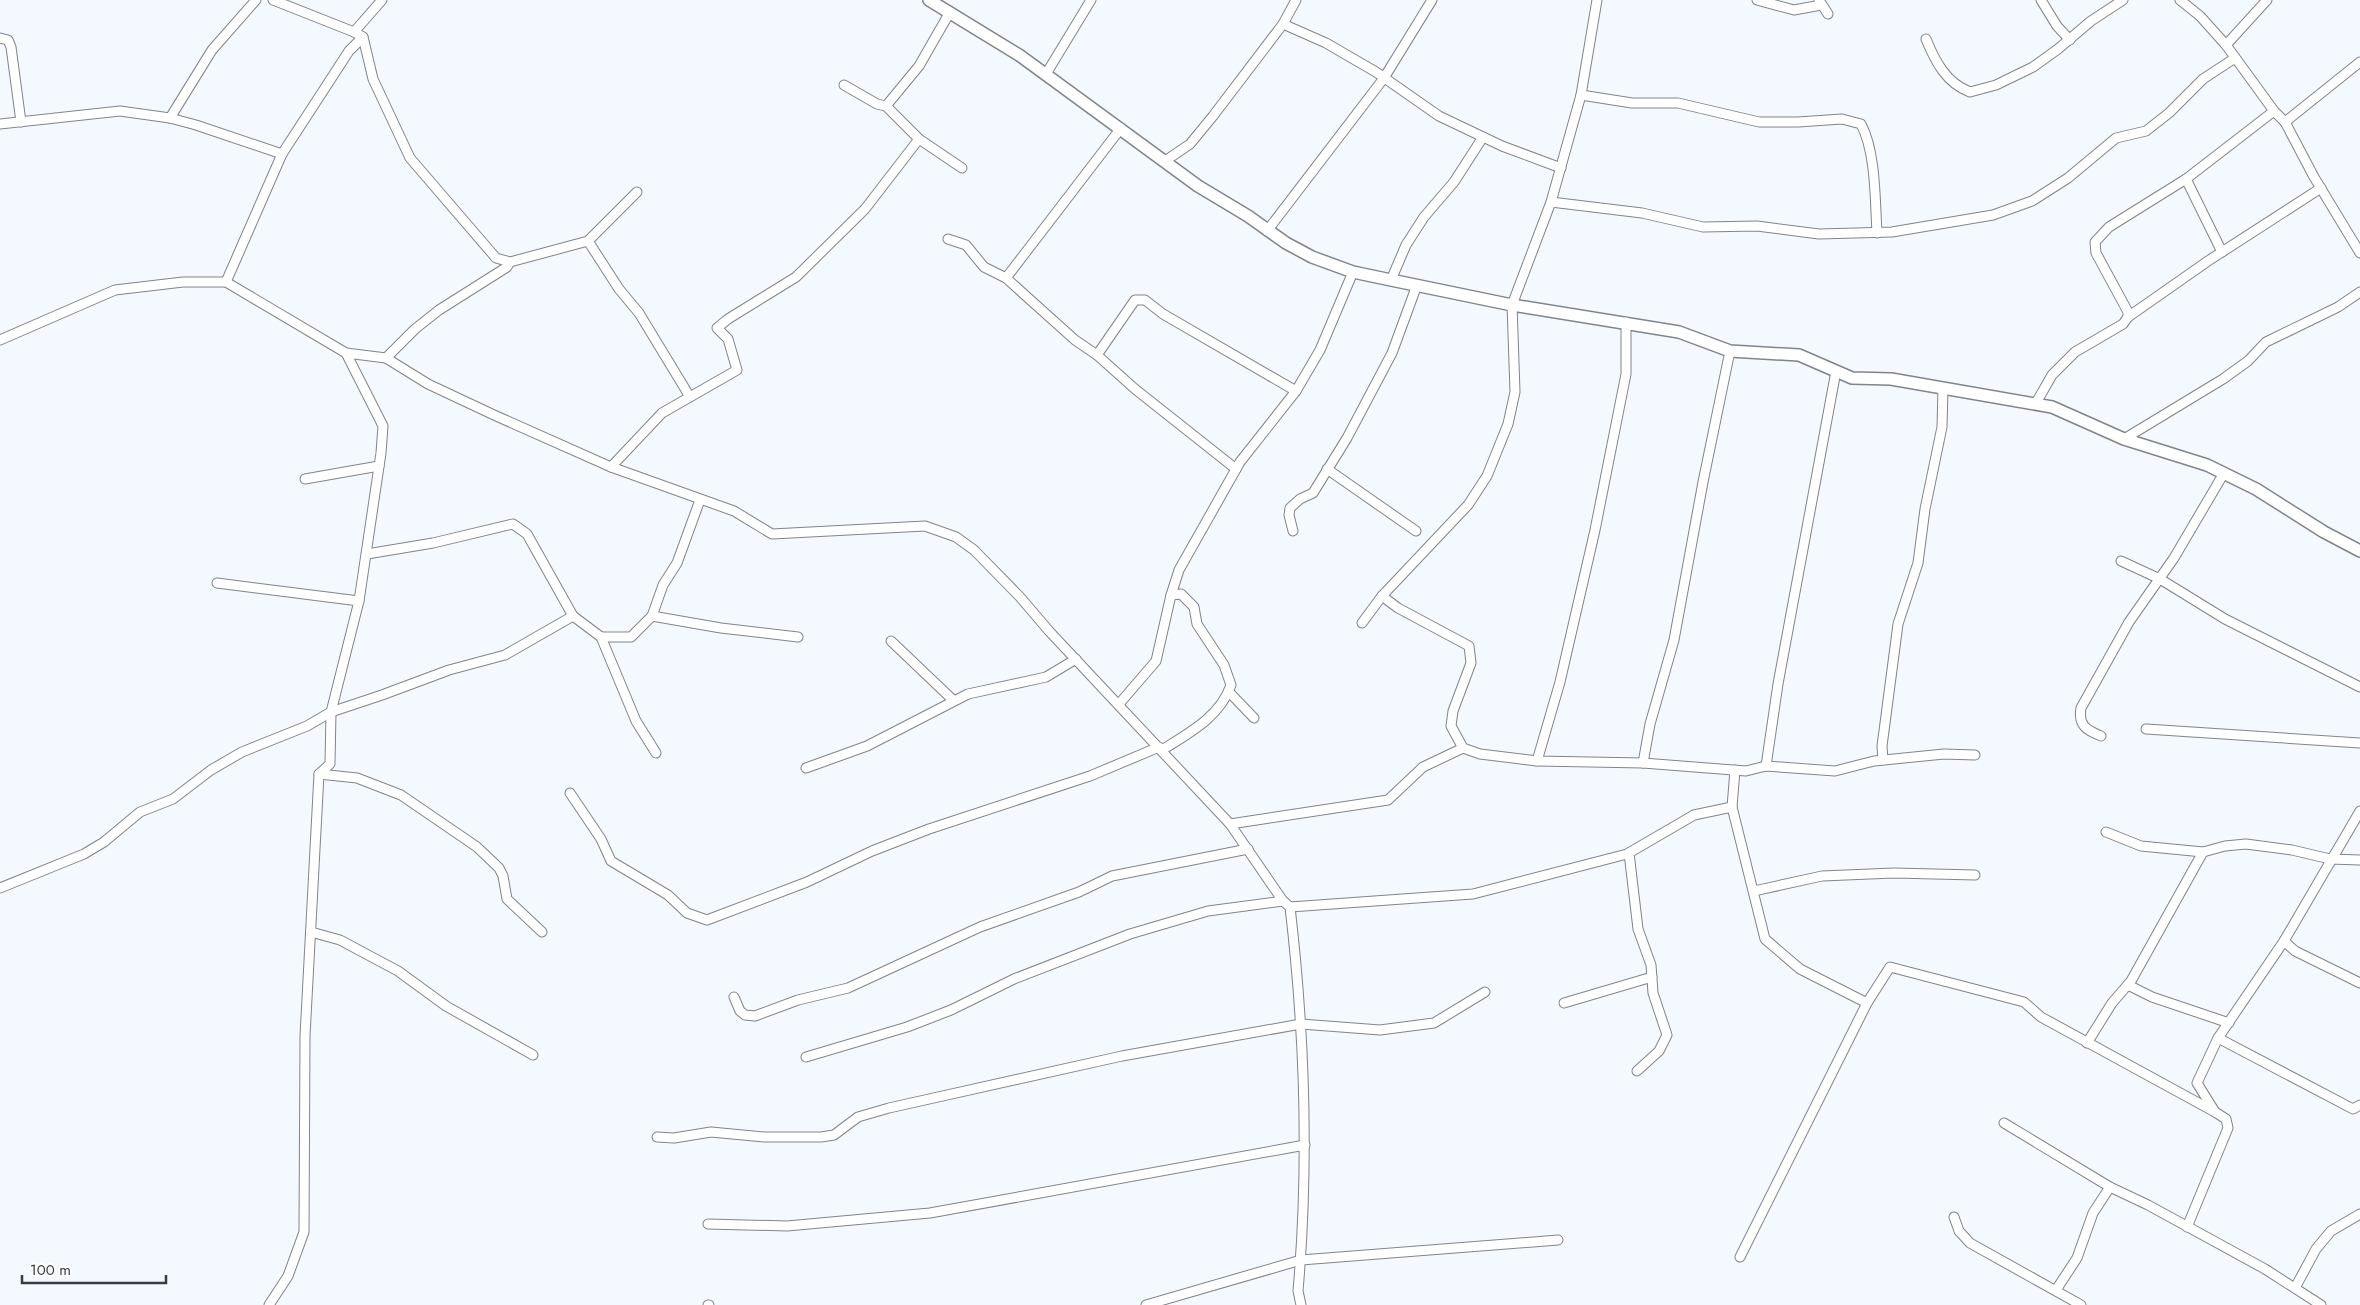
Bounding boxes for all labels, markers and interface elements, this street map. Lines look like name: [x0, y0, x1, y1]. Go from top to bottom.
scale bar: [22, 1252, 166, 1284]
text: 100 m: [30, 1259, 71, 1281]

